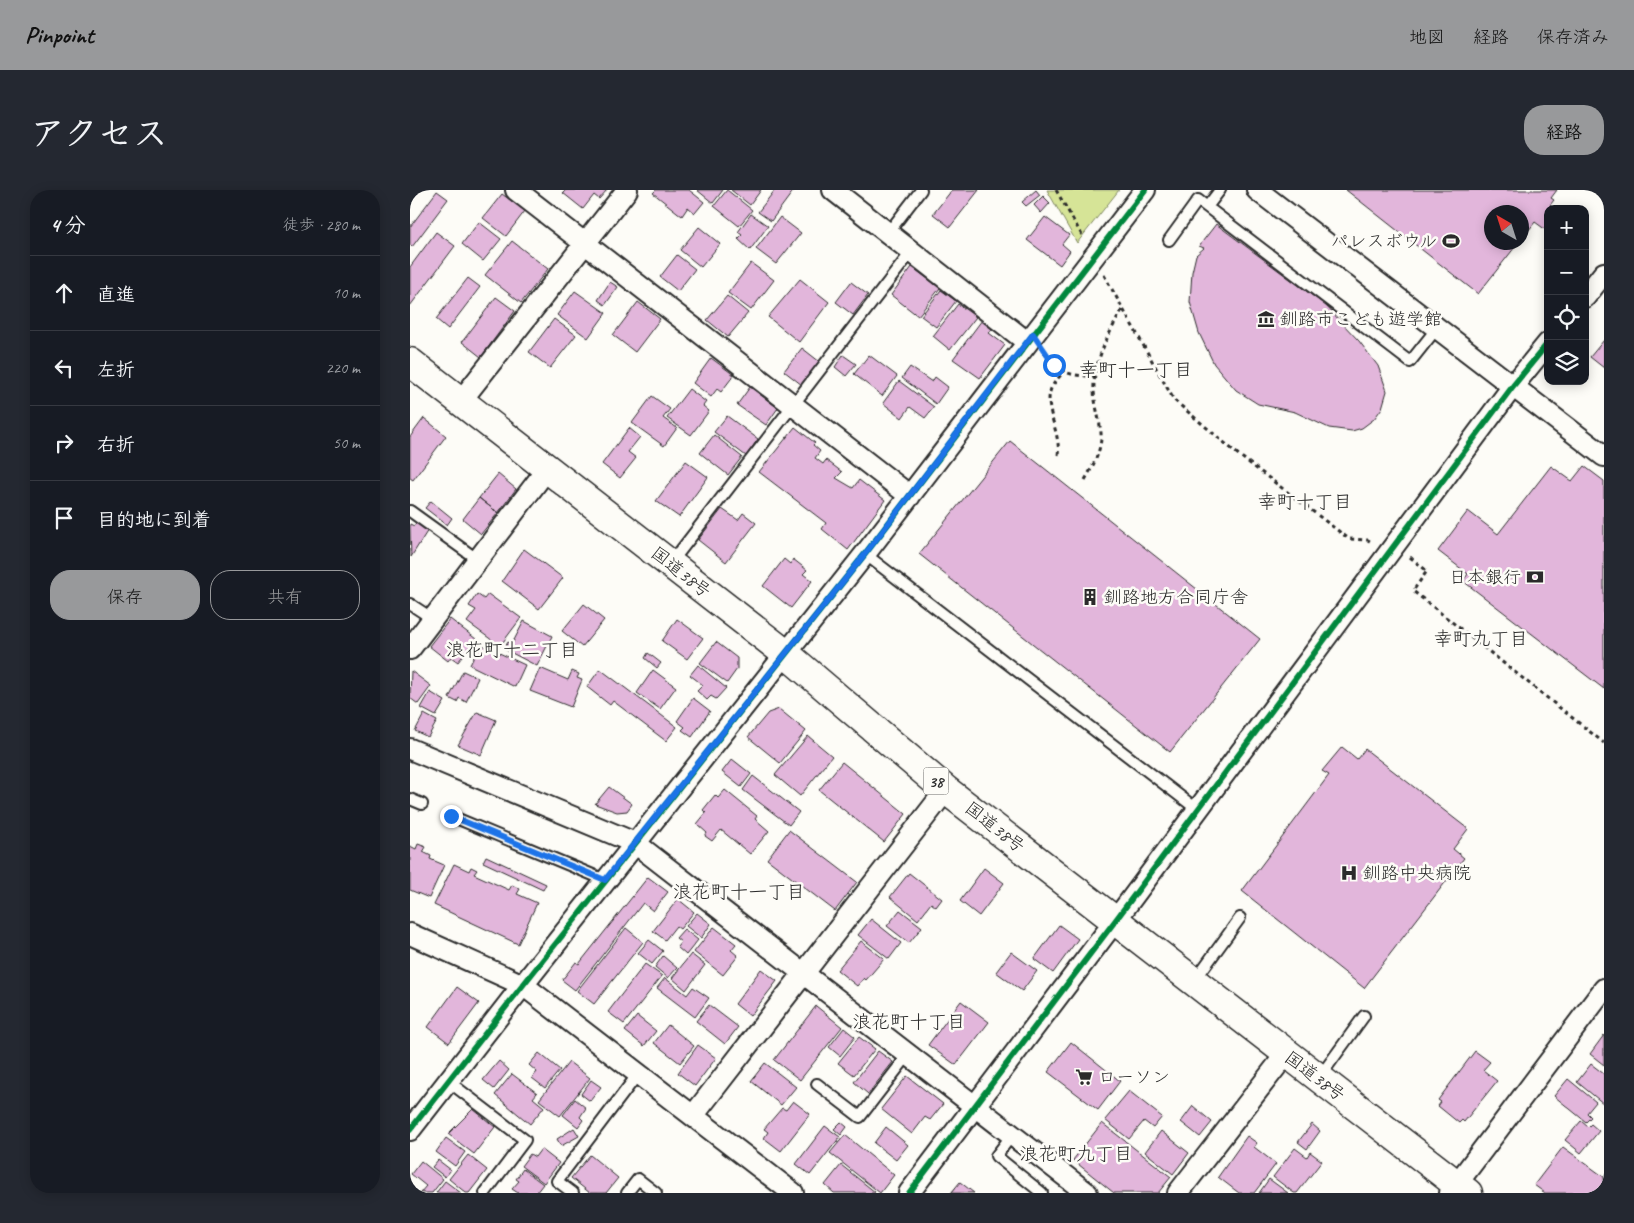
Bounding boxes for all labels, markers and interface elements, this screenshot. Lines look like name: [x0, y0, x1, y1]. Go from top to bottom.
text: Pinpoint: [25, 20, 94, 50]
text: 地図: [1409, 26, 1445, 48]
text: 経路: [1473, 26, 1509, 48]
text: 保存済み: [1537, 26, 1609, 48]
button: 経路: [1524, 105, 1604, 155]
text: アクセス: [30, 111, 168, 156]
north arrow: [1484, 205, 1529, 250]
map controls: [1544, 205, 1589, 385]
button: +: [1544, 205, 1589, 250]
text: 4 分: [50, 212, 86, 238]
text: 徒歩 · 280 m: [283, 215, 360, 235]
place label: パレスボウル: [1330, 230, 1437, 252]
sports icon: パレスボウル: [1441, 231, 1461, 251]
button: −: [1544, 250, 1589, 295]
icon: ahead: [50, 279, 78, 307]
text: 直進: [97, 283, 135, 307]
text: 10 m: [333, 283, 360, 303]
button: locate: [1544, 295, 1589, 340]
place label: 釧路市こども遊学館: [1280, 308, 1442, 330]
museum icon: 釧路市こども遊学館: [1256, 309, 1276, 329]
button: layers: [1544, 340, 1589, 385]
icon: left: [50, 354, 78, 382]
route start: [1043, 354, 1066, 377]
text: 左折: [97, 358, 135, 382]
text: 220 m: [326, 358, 360, 378]
district label: 幸町十一丁目: [1079, 358, 1193, 382]
icon: right: [50, 429, 78, 457]
text: 右折: [97, 433, 135, 457]
text: 50 m: [333, 433, 360, 453]
district label: 幸町十丁目: [1257, 490, 1353, 514]
icon: arrive: [50, 504, 78, 532]
text: 目的地に到着: [97, 508, 211, 532]
street label: 国道38号: [647, 542, 715, 602]
place label: 日本銀行: [1449, 566, 1521, 588]
bank icon: 日本銀行: [1525, 567, 1545, 587]
button: 保存: [50, 570, 200, 620]
button: 共有: [210, 570, 360, 620]
place label: 釧路地方合同庁舎: [1104, 586, 1248, 608]
building icon: 釧路地方合同庁舎: [1080, 587, 1100, 607]
district label: 幸町九丁目: [1433, 627, 1529, 651]
district label: 浪花町十二丁目: [445, 638, 579, 662]
road number: 38: [924, 768, 948, 794]
street label: 国道38号: [961, 797, 1029, 857]
route end: [440, 805, 463, 828]
place label: 釧路中央病院: [1363, 862, 1471, 884]
hospital icon: 釧路中央病院: [1339, 863, 1359, 883]
district label: 浪花町十一丁目: [672, 880, 806, 904]
district label: 浪花町十丁目: [852, 1010, 966, 1034]
street label: 国道38号: [1280, 1046, 1350, 1106]
place label: ローソン: [1098, 1066, 1170, 1088]
supermarket icon: ローソン: [1074, 1067, 1094, 1087]
district label: 浪花町九丁目: [1019, 1142, 1133, 1166]

